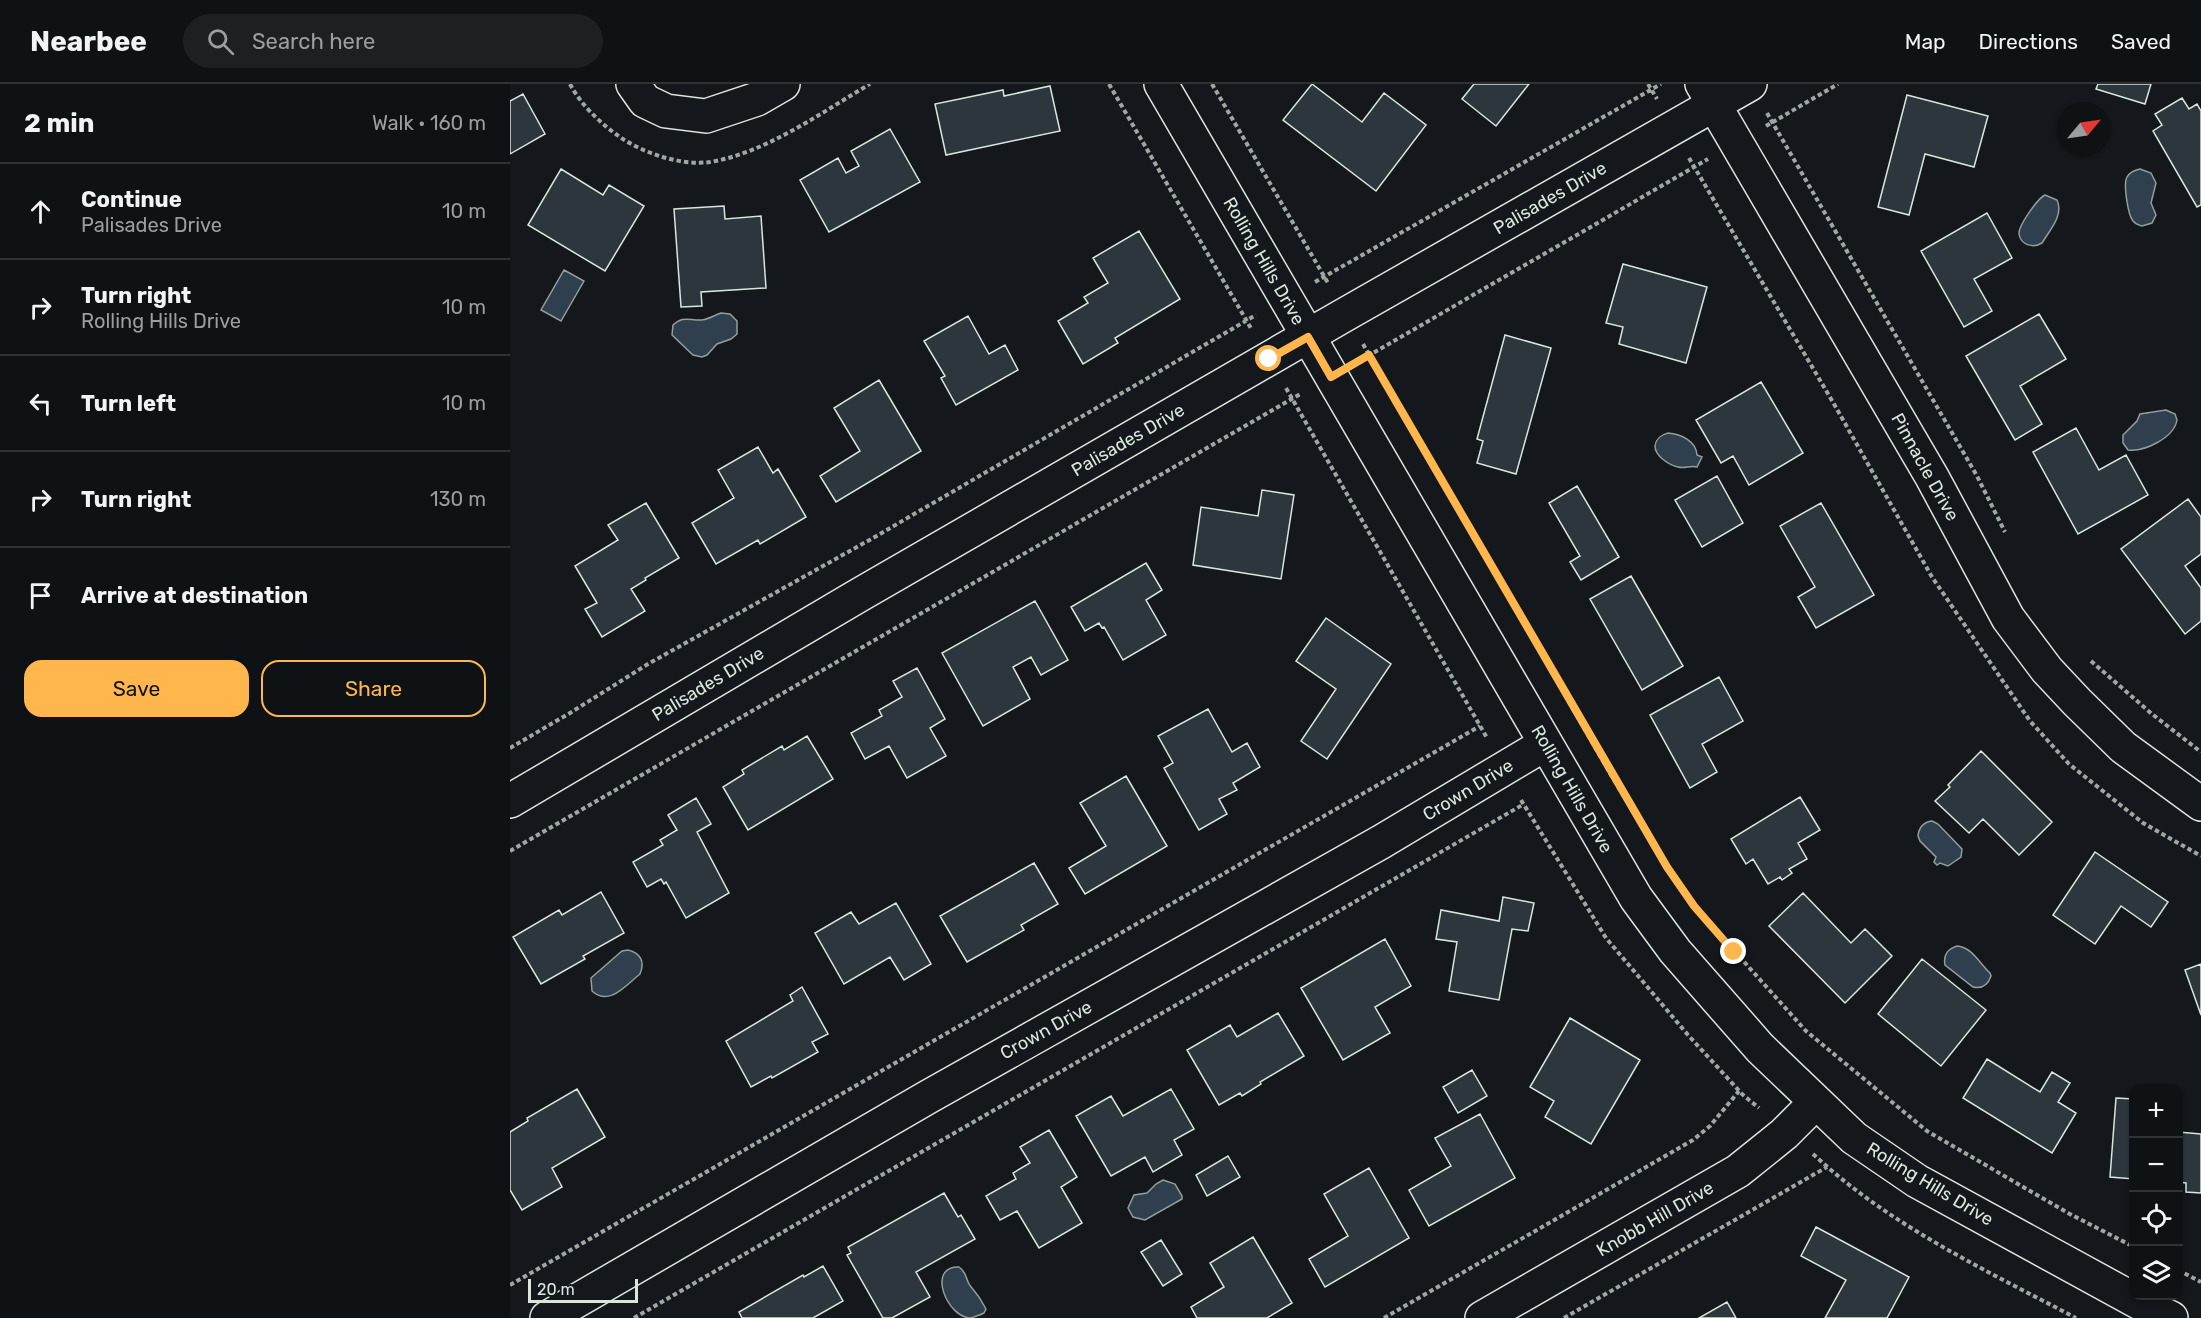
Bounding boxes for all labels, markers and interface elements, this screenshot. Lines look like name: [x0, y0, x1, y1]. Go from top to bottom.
search box: [183, 14, 603, 68]
text: Nearbee: [30, 25, 147, 58]
icon: search: [204, 25, 237, 58]
text: Search here: [252, 28, 375, 55]
text: Map: [1905, 29, 1946, 54]
text: Directions: [1979, 29, 2078, 54]
text: Saved: [2111, 29, 2171, 54]
north arrow: [2057, 102, 2111, 156]
text: 2 min: [24, 108, 94, 139]
text: Walk · 160 m: [372, 111, 486, 135]
street label: Palisades Drive: [1490, 157, 1610, 239]
text: Continue: [81, 186, 182, 213]
street label: Rolling Hills Drive: [1218, 193, 1310, 329]
icon: ahead: [24, 195, 57, 228]
text: 10 m: [442, 199, 486, 223]
text: Palisades Drive: [81, 213, 222, 237]
text: Turn right: [81, 282, 191, 309]
icon: right: [24, 291, 57, 324]
text: 10 m: [442, 295, 486, 319]
text: Rolling Hills Drive: [81, 309, 241, 333]
route start: [1255, 345, 1281, 371]
icon: left: [24, 387, 57, 420]
text: Turn left: [81, 390, 176, 417]
text: 10 m: [442, 391, 486, 415]
street label: Palisades Drive: [1068, 399, 1188, 481]
street label: Pinnacle Drive: [1886, 409, 1964, 525]
icon: right: [24, 483, 57, 516]
text: Turn right: [81, 486, 191, 513]
text: 130 m: [430, 487, 486, 511]
icon: arrive: [24, 579, 57, 612]
text: Arrive at destination: [81, 582, 308, 609]
street label: Palisades Drive: [648, 642, 768, 726]
button: Save: [24, 660, 249, 717]
button: Share: [261, 660, 486, 717]
street label: Rolling Hills Drive: [1526, 721, 1618, 857]
street label: Crown Drive: [1419, 754, 1517, 826]
route end: [1720, 938, 1746, 964]
street label: Crown Drive: [996, 996, 1096, 1064]
map controls: [2129, 1084, 2183, 1300]
button: +: [2129, 1084, 2183, 1138]
street label: Rolling Hills Drive: [1863, 1137, 1997, 1231]
button: −: [2129, 1138, 2183, 1192]
street label: Knobb Hill Drive: [1593, 1177, 1717, 1261]
button: locate: [2129, 1192, 2183, 1246]
button: layers: [2129, 1246, 2183, 1300]
scale bar: [528, 1276, 638, 1304]
text: 20 m: [537, 1280, 575, 1299]

